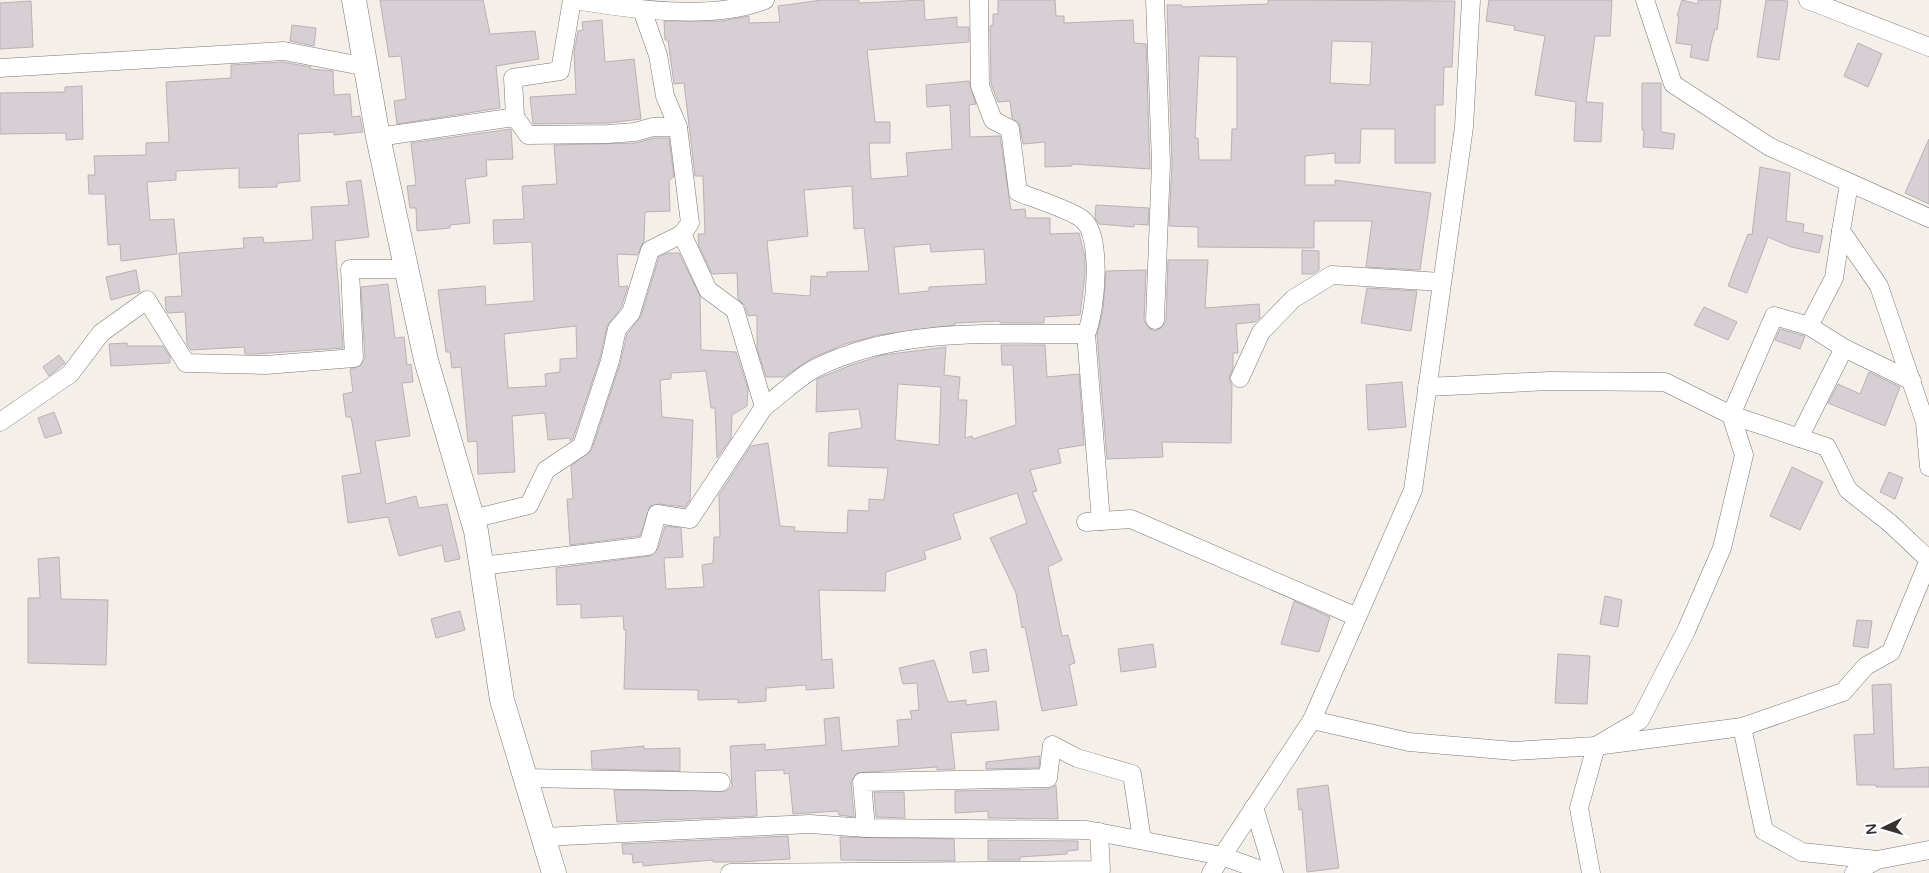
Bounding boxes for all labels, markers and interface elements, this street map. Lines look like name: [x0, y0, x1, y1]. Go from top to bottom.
north arrow: [1859, 803, 1909, 853]
text: N: [1863, 823, 1881, 835]

